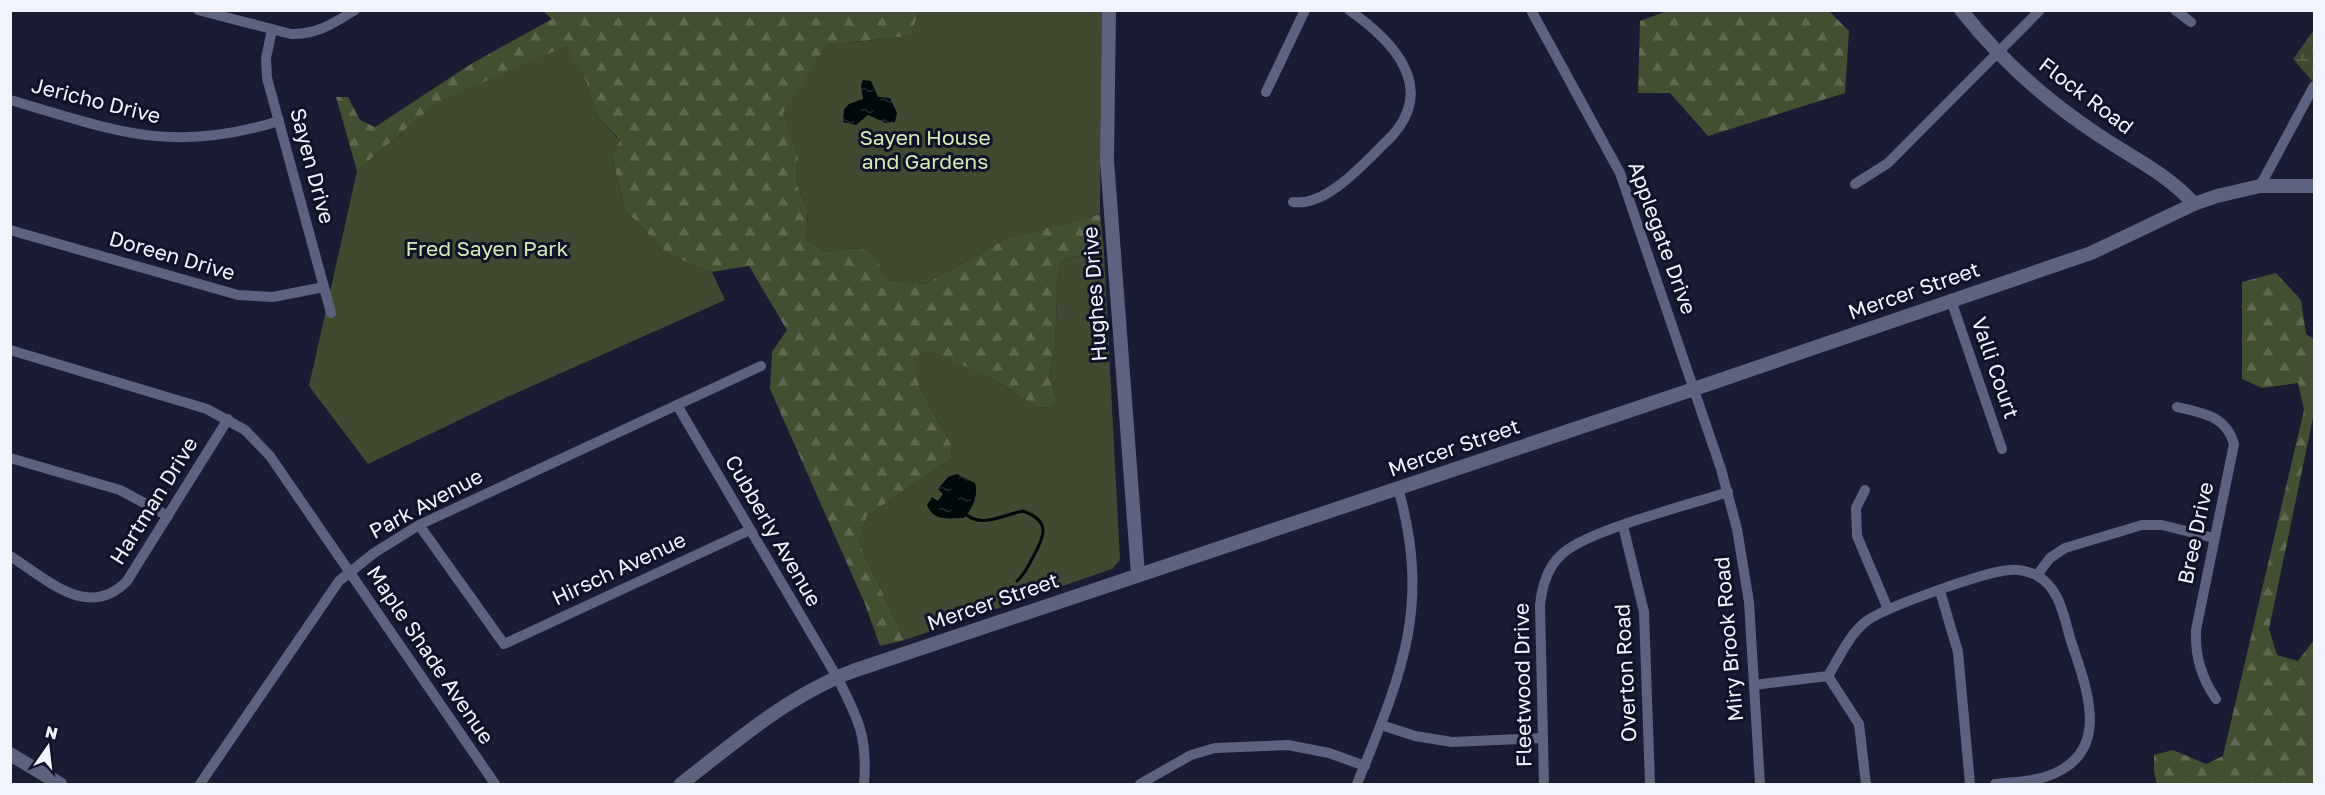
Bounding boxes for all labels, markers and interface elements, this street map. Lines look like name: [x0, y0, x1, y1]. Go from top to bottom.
street label: Flock Road: [2034, 51, 2139, 139]
street label: Jericho Drive: [29, 71, 163, 129]
street label: Sayen Drive: [285, 105, 341, 226]
park label: Sayen House and Gardens: [859, 124, 991, 174]
street label: Applegate Drive: [1623, 158, 1703, 318]
street label: Doreen Drive: [106, 225, 238, 285]
street label: Hughes Drive: [1076, 226, 1112, 362]
park label: Fred Sayen Park: [406, 235, 569, 261]
street label: Mercer Street: [1844, 255, 1983, 325]
street label: Valli Court: [1966, 314, 2025, 422]
street label: Mercer Street: [1384, 412, 1523, 482]
street label: Hartman Drive: [104, 432, 203, 569]
street label: Cubberly Avenue: [720, 450, 828, 611]
street label: Park Avenue: [364, 462, 487, 544]
street label: Bree Drive: [2172, 479, 2219, 586]
street label: Hirsch Avenue: [548, 526, 690, 610]
street label: Miry Brook Road: [1708, 556, 1748, 723]
street label: Maple Shade Avenue: [361, 560, 500, 749]
street label: Mercer Street: [923, 566, 1062, 636]
street label: Fleetwood Drive: [1508, 603, 1536, 767]
street label: Overton Road: [1608, 603, 1642, 743]
north arrow: [18, 717, 78, 777]
text: N: [43, 721, 60, 744]

